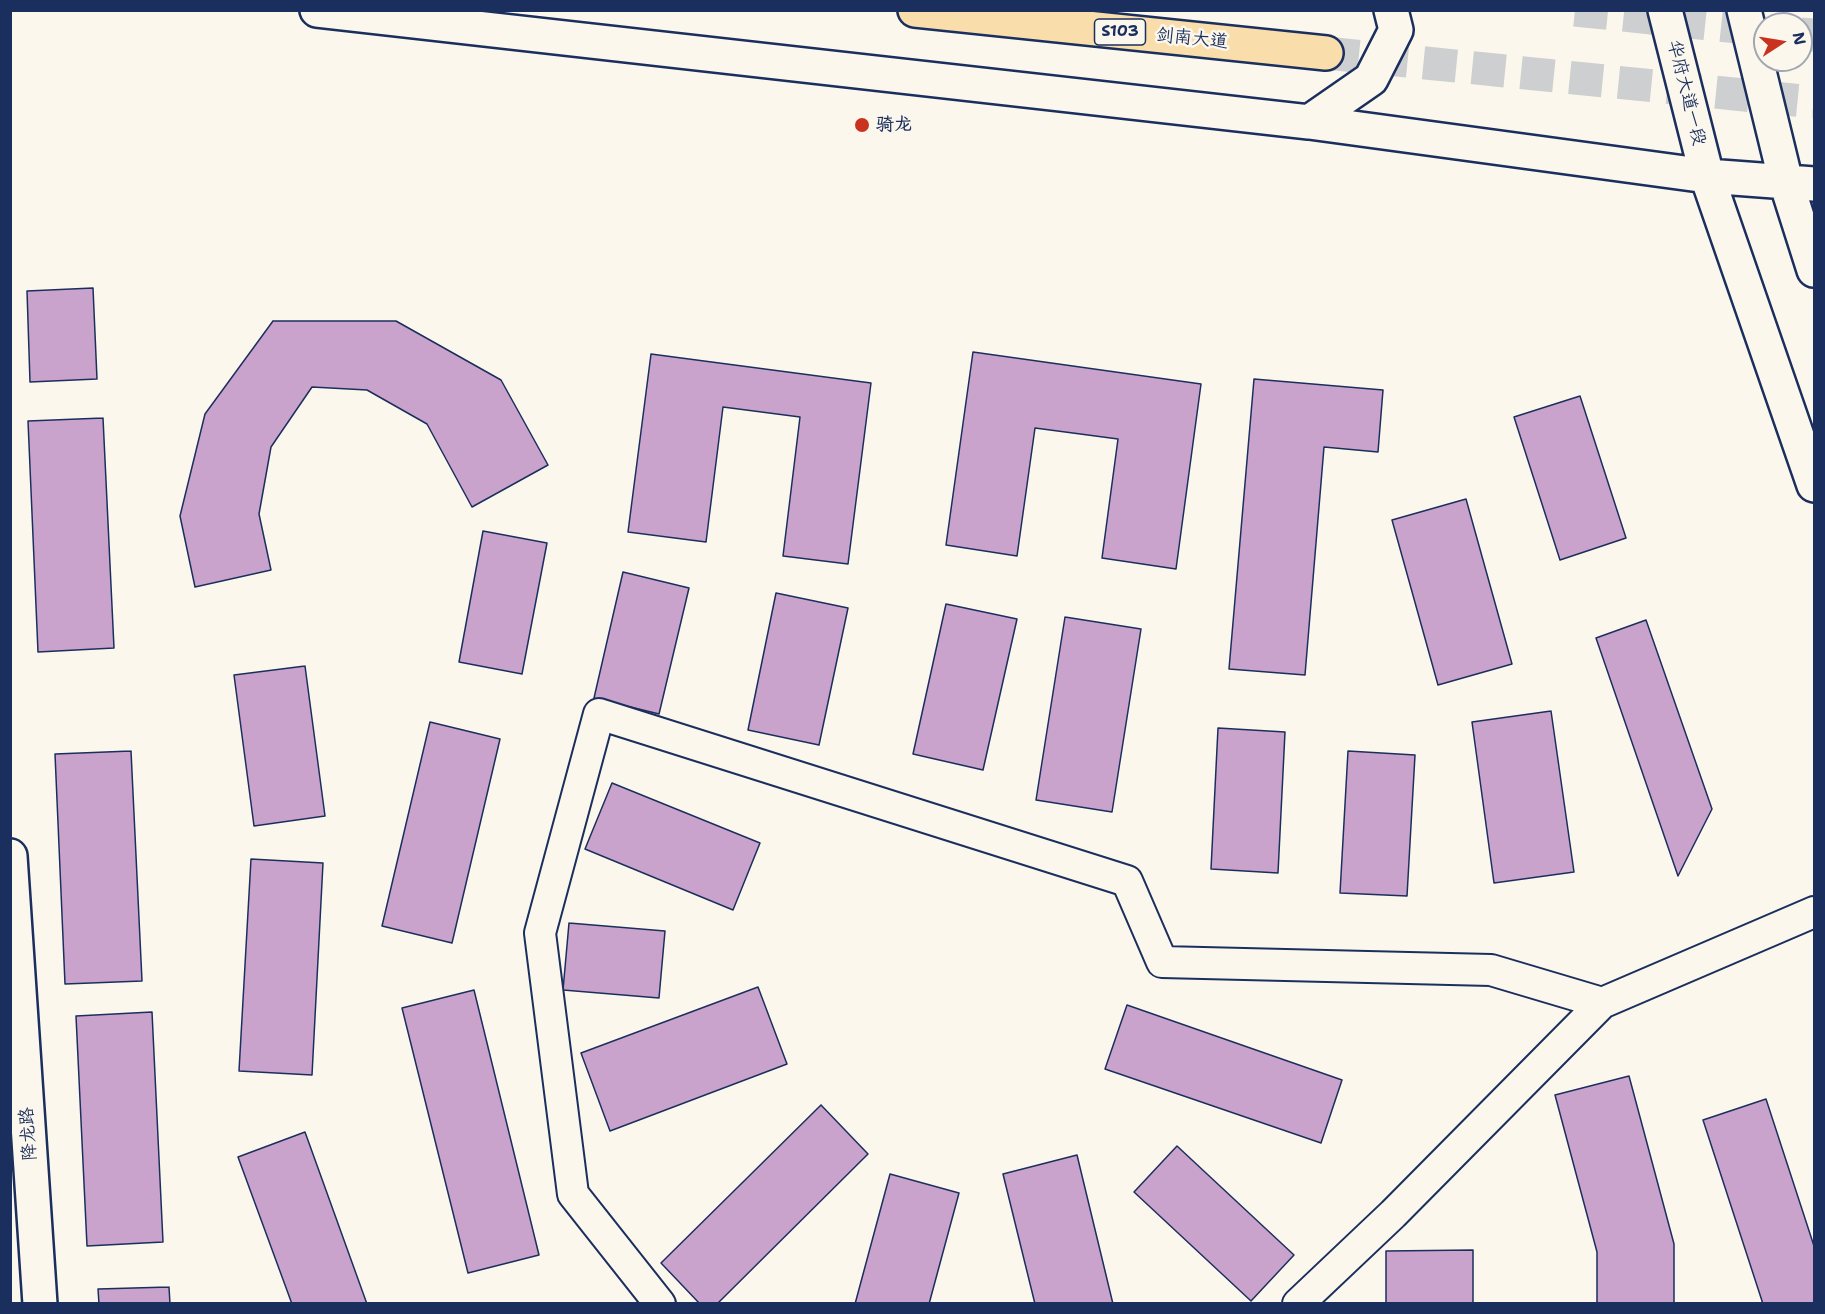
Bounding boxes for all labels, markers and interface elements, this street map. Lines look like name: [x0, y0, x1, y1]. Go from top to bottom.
north arrow: [1753, 12, 1813, 72]
road number: S103: [1094, 19, 1146, 45]
street label: 剑南大道: [1155, 24, 1229, 54]
text: N: [1788, 30, 1811, 47]
street label: 华府大道一段: [1662, 38, 1710, 148]
place label: 骑龙: [876, 114, 912, 136]
marker: 骑龙: [853, 116, 871, 134]
street label: 降龙路: [16, 1106, 42, 1162]

